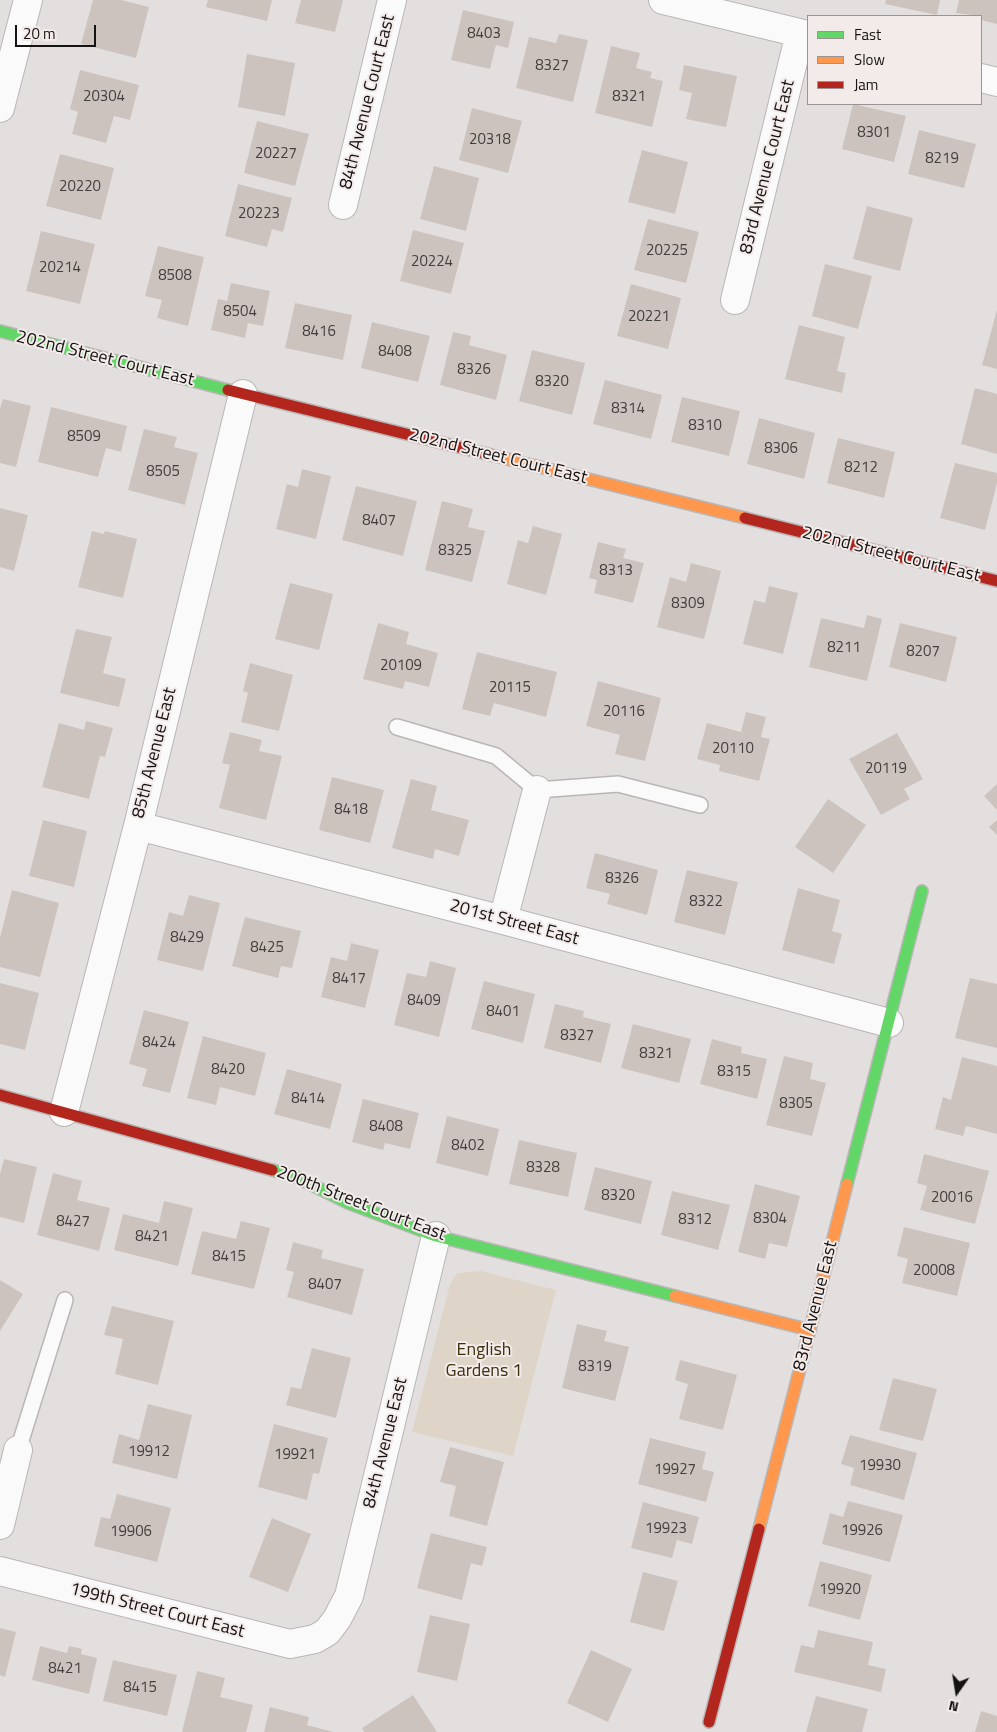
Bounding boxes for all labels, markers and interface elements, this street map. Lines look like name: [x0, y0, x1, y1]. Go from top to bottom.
street label: 84th Avenue Court East: [336, 12, 400, 192]
scale bar: [18, 15, 99, 47]
legend: [807, 15, 982, 105]
text: 20 m: [23, 22, 56, 45]
text: Fast: [854, 23, 881, 46]
house number: 8403: [467, 25, 501, 43]
text: Slow: [854, 48, 885, 71]
house number: 8327: [535, 57, 569, 75]
text: Jam: [854, 73, 878, 96]
street label: 83rd Avenue Court East: [736, 78, 800, 256]
house number: 20304: [83, 88, 125, 106]
house number: 8321: [612, 88, 646, 106]
house number: 8301: [857, 124, 891, 142]
house number: 20318: [469, 131, 511, 149]
house number: 20227: [255, 145, 297, 163]
house number: 8219: [925, 150, 959, 168]
house number: 20220: [59, 178, 101, 196]
house number: 20223: [238, 205, 280, 223]
house number: 20225: [646, 242, 688, 260]
house number: 20224: [411, 253, 453, 271]
house number: 20214: [39, 259, 81, 277]
house number: 8508: [158, 267, 192, 285]
house number: 8504: [223, 303, 257, 321]
house number: 20221: [628, 308, 670, 326]
house number: 8416: [302, 323, 336, 341]
street label: 202nd Street Court East: [14, 326, 196, 392]
house number: 8408: [378, 343, 412, 361]
house number: 8326: [457, 361, 491, 379]
house number: 8320: [535, 373, 569, 391]
house number: 8314: [611, 400, 645, 418]
house number: 8310: [688, 417, 722, 435]
street label: 202nd Street Court East: [407, 424, 589, 490]
house number: 8509: [67, 428, 101, 446]
house number: 8306: [764, 440, 798, 458]
house number: 8212: [844, 459, 878, 477]
house number: 8505: [146, 463, 180, 481]
house number: 8407: [362, 512, 396, 530]
street label: 202nd Street Court East: [800, 522, 982, 588]
house number: 8325: [438, 542, 472, 560]
house number: 8313: [599, 562, 633, 580]
house number: 8309: [671, 595, 705, 613]
house number: 8211: [827, 639, 861, 657]
house number: 8207: [906, 643, 940, 661]
house number: 20109: [380, 657, 422, 675]
house number: 20115: [489, 679, 531, 697]
street label: 85th Avenue East: [128, 685, 182, 821]
house number: 20116: [603, 703, 645, 721]
house number: 20110: [712, 740, 754, 758]
house number: 20119: [865, 760, 907, 778]
house number: 8418: [334, 801, 368, 819]
house number: 8326: [605, 870, 639, 888]
house number: 8322: [689, 893, 723, 911]
street label: 201st Street East: [447, 895, 581, 951]
house number: 8429: [170, 929, 204, 947]
house number: 8425: [250, 939, 284, 957]
house number: 8417: [332, 970, 366, 988]
house number: 8409: [407, 992, 441, 1010]
house number: 8401: [486, 1003, 520, 1021]
house number: 8327: [560, 1027, 594, 1045]
house number: 8424: [142, 1034, 176, 1052]
house number: 8321: [639, 1045, 673, 1063]
house number: 8420: [211, 1061, 245, 1079]
house number: 8315: [717, 1063, 751, 1081]
house number: 8414: [291, 1090, 325, 1108]
house number: 8305: [779, 1095, 813, 1113]
house number: 8408: [369, 1118, 403, 1136]
house number: 8402: [451, 1137, 485, 1155]
house number: 8328: [526, 1159, 560, 1177]
street label: 200th Street Court East: [273, 1162, 449, 1246]
house number: 8320: [601, 1187, 635, 1205]
house number: 20016: [931, 1189, 973, 1207]
house number: 8304: [753, 1210, 787, 1228]
house number: 8312: [678, 1211, 712, 1229]
house number: 8427: [56, 1213, 90, 1231]
house number: 8421: [135, 1228, 169, 1246]
street label: 83rd Avenue East: [789, 1239, 843, 1373]
house number: 8415: [212, 1248, 246, 1266]
house number: 20008: [913, 1262, 955, 1280]
house number: 8407: [308, 1276, 342, 1294]
park label: English Gardens 1: [446, 1340, 522, 1382]
house number: 8319: [578, 1358, 612, 1376]
street label: 84th Avenue East: [359, 1375, 413, 1511]
house number: 19912: [128, 1443, 170, 1461]
house number: 19921: [274, 1446, 316, 1464]
house number: 19930: [859, 1457, 901, 1475]
house number: 19927: [654, 1461, 696, 1479]
house number: 19923: [645, 1520, 687, 1538]
house number: 19926: [841, 1522, 883, 1540]
house number: 19906: [110, 1523, 152, 1541]
street label: 199th Street Court East: [67, 1579, 247, 1643]
house number: 19920: [819, 1581, 861, 1599]
house number: 8421: [48, 1660, 82, 1678]
north arrow: [932, 1667, 982, 1717]
house number: 8415: [123, 1679, 157, 1697]
text: N: [946, 1696, 961, 1718]

